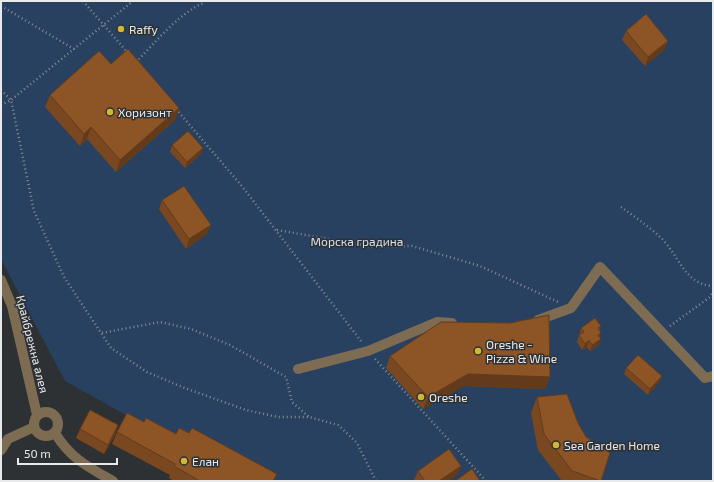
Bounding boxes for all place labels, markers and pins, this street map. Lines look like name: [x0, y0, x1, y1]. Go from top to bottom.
place label: Raffy: [129, 22, 159, 36]
marker: Raffy: [116, 24, 126, 34]
place label: Хоризонт: [118, 105, 172, 119]
marker: Хоризонт: [105, 107, 115, 117]
place label: Oreshe - Pizza & Wine: [486, 337, 557, 365]
marker: Oreshe - Pizza & Wine: [473, 346, 483, 356]
place label: Oreshe: [429, 390, 468, 404]
marker: Oreshe: [416, 392, 426, 402]
place label: Sea Garden Home: [564, 438, 660, 452]
marker: Sea Garden Home: [551, 440, 561, 450]
place label: Елан: [192, 454, 219, 468]
marker: Елан: [179, 456, 189, 466]

